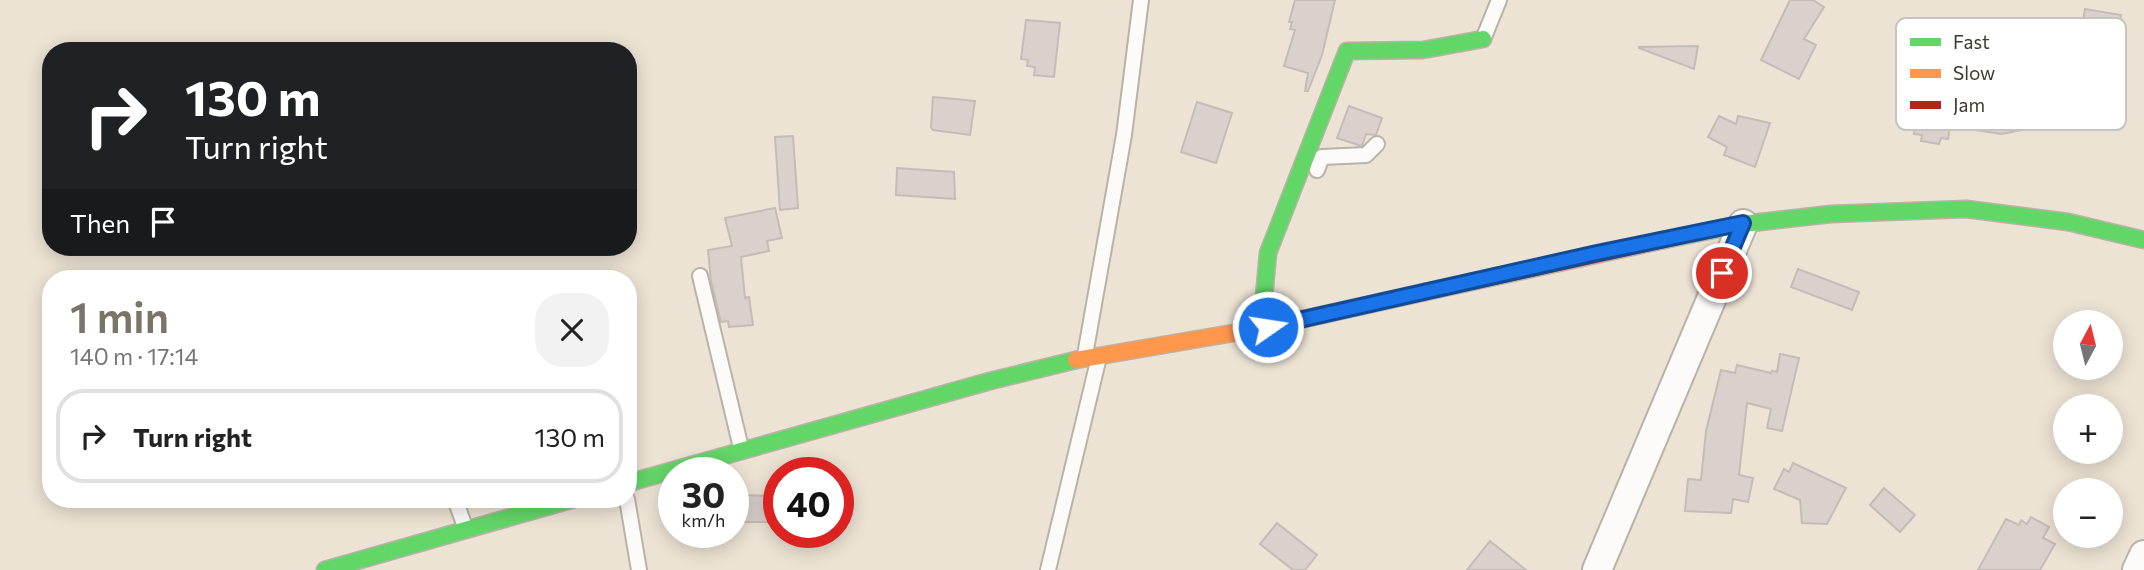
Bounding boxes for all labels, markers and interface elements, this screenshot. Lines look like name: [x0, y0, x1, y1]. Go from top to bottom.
legend: [1896, 18, 2126, 130]
text: Fast: [1953, 30, 1990, 53]
text: Slow: [1953, 61, 1995, 84]
text: 130 m: [185, 66, 320, 126]
icon: right: [70, 70, 161, 161]
text: Jam: [1953, 93, 1985, 116]
text: Turn right: [185, 126, 328, 166]
icon: arrive: [144, 203, 182, 241]
text: Then: [70, 207, 130, 238]
pin: [1692, 243, 1752, 303]
icon: arrive: [1703, 254, 1741, 292]
text: 1 min: [70, 290, 169, 342]
position arrow: [1231, 290, 1305, 364]
button: close: [535, 293, 609, 367]
north arrow: [2053, 310, 2123, 380]
map controls: [2053, 310, 2123, 548]
text: 140 m · 17:14: [70, 342, 198, 370]
button: +: [2053, 394, 2123, 464]
icon: right: [74, 417, 112, 455]
text: Turn right: [133, 421, 252, 452]
text: 130 m: [534, 421, 605, 452]
speed limit sign: 40: [763, 457, 854, 548]
text: 30: [682, 472, 725, 515]
button: −: [2053, 478, 2123, 548]
text: km/h: [682, 509, 725, 531]

